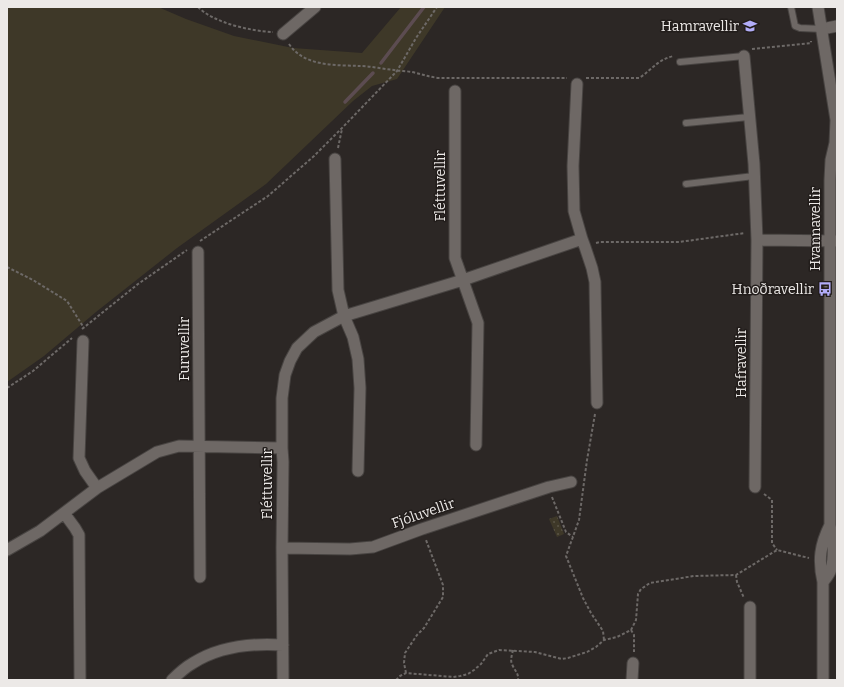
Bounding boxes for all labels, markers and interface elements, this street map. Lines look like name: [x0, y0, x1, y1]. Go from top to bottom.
place label: Hamravellir: [661, 18, 739, 35]
school or university icon: Hamravellir: [742, 18, 758, 34]
street label: Fléttuvellir: [432, 150, 449, 222]
street label: Hvannavellir: [807, 187, 824, 271]
place label: Hnoðravellir: [732, 281, 814, 298]
bus stop icon: Hnoðravellir: [817, 281, 833, 297]
street label: Furuvellir: [176, 317, 193, 381]
street label: Hafravellir: [733, 328, 750, 398]
street label: Fléttuvellir: [259, 448, 276, 520]
street label: Fjóluvellir: [390, 495, 457, 532]

